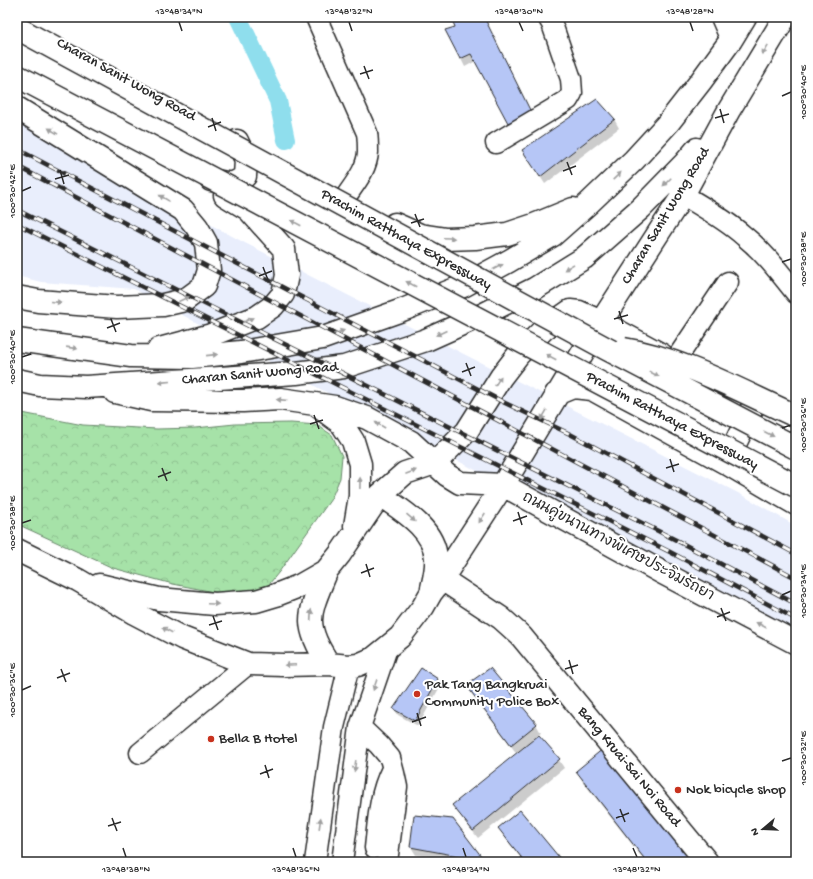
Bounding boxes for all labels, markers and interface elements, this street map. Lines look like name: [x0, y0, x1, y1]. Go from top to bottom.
text: 13°48'34"N: [154, 6, 203, 18]
text: 13°48'32"N: [324, 6, 373, 18]
text: 13°48'30"N: [494, 6, 543, 18]
text: 13°48'28"N: [665, 6, 714, 18]
street label: Charan Sanit Wong Road: [53, 34, 200, 126]
one-way arrow: [762, 44, 769, 56]
text: 100°30'40"E: [798, 64, 810, 120]
one-way arrow: [47, 127, 59, 134]
street label: Charan Sanit Wong Road: [618, 143, 715, 288]
text: 100°30'42"E: [7, 164, 19, 219]
one-way arrow: [612, 171, 622, 181]
one-way arrow: [662, 177, 672, 187]
street label: Prachim Ratthaya Expressway: [317, 185, 495, 295]
one-way arrow: [158, 195, 170, 202]
one-way arrow: [290, 220, 302, 226]
text: 100°30'38"E: [798, 231, 810, 287]
one-way arrow: [443, 235, 456, 241]
one-way arrow: [564, 263, 574, 271]
one-way arrow: [492, 264, 504, 270]
one-way arrow: [405, 280, 417, 287]
one-way arrow: [178, 296, 190, 302]
one-way arrow: [50, 299, 62, 306]
one-way arrow: [243, 317, 255, 323]
text: 100°30'40"E: [7, 329, 19, 385]
one-way arrow: [334, 329, 346, 335]
one-way arrow: [436, 330, 447, 336]
one-way arrow: [66, 345, 78, 351]
one-way arrow: [206, 352, 218, 358]
one-way arrow: [545, 354, 557, 360]
street label: Charan Sanit Wong Road: [181, 358, 340, 390]
street label: Prachim Ratthaya Expressway: [582, 367, 762, 474]
one-way arrow: [648, 370, 660, 377]
one-way arrow: [495, 375, 502, 387]
one-way arrow: [158, 378, 170, 385]
one-way arrow: [276, 397, 288, 404]
text: 100°30'36"E: [798, 397, 810, 453]
one-way arrow: [541, 409, 548, 421]
one-way arrow: [374, 422, 386, 429]
one-way arrow: [763, 431, 775, 437]
one-way arrow: [405, 468, 417, 474]
one-way arrow: [357, 476, 363, 489]
street label: ถนนคู่ขนานทางพิเศษประจิมรัถยา: [519, 486, 718, 605]
text: 100°30'38"E: [7, 495, 19, 551]
one-way arrow: [406, 513, 416, 522]
one-way arrow: [478, 513, 486, 523]
text: 100°30'34"E: [798, 563, 810, 619]
one-way arrow: [207, 600, 219, 607]
one-way arrow: [308, 609, 315, 621]
one-way arrow: [756, 621, 767, 628]
one-way arrow: [161, 627, 173, 634]
text: 100°30'36"E: [7, 662, 19, 718]
one-way arrow: [283, 662, 296, 668]
place label: Pak Tang Bangkruai Community Police Box: [424, 676, 559, 711]
one-way arrow: [371, 680, 377, 692]
marker: Pak Tang Bangkruai Community Police Box: [412, 689, 422, 699]
street label: Bang Kruai-Sai Noi Road: [573, 702, 685, 832]
place label: Bella B Hotel: [218, 730, 298, 748]
text: 100°30'32"E: [798, 730, 810, 786]
marker: Bella B Hotel: [206, 734, 216, 744]
one-way arrow: [352, 760, 358, 772]
place label: Nok bicycle shop: [686, 781, 787, 799]
marker: Nok bicycle shop: [673, 785, 683, 795]
north arrow: [743, 809, 783, 849]
one-way arrow: [317, 817, 323, 829]
text: N: [749, 826, 762, 837]
text: 13°48'38"N: [101, 864, 150, 876]
text: 13°48'36"N: [271, 864, 320, 876]
text: 13°48'34"N: [441, 864, 490, 876]
text: 13°48'32"N: [612, 864, 661, 876]

